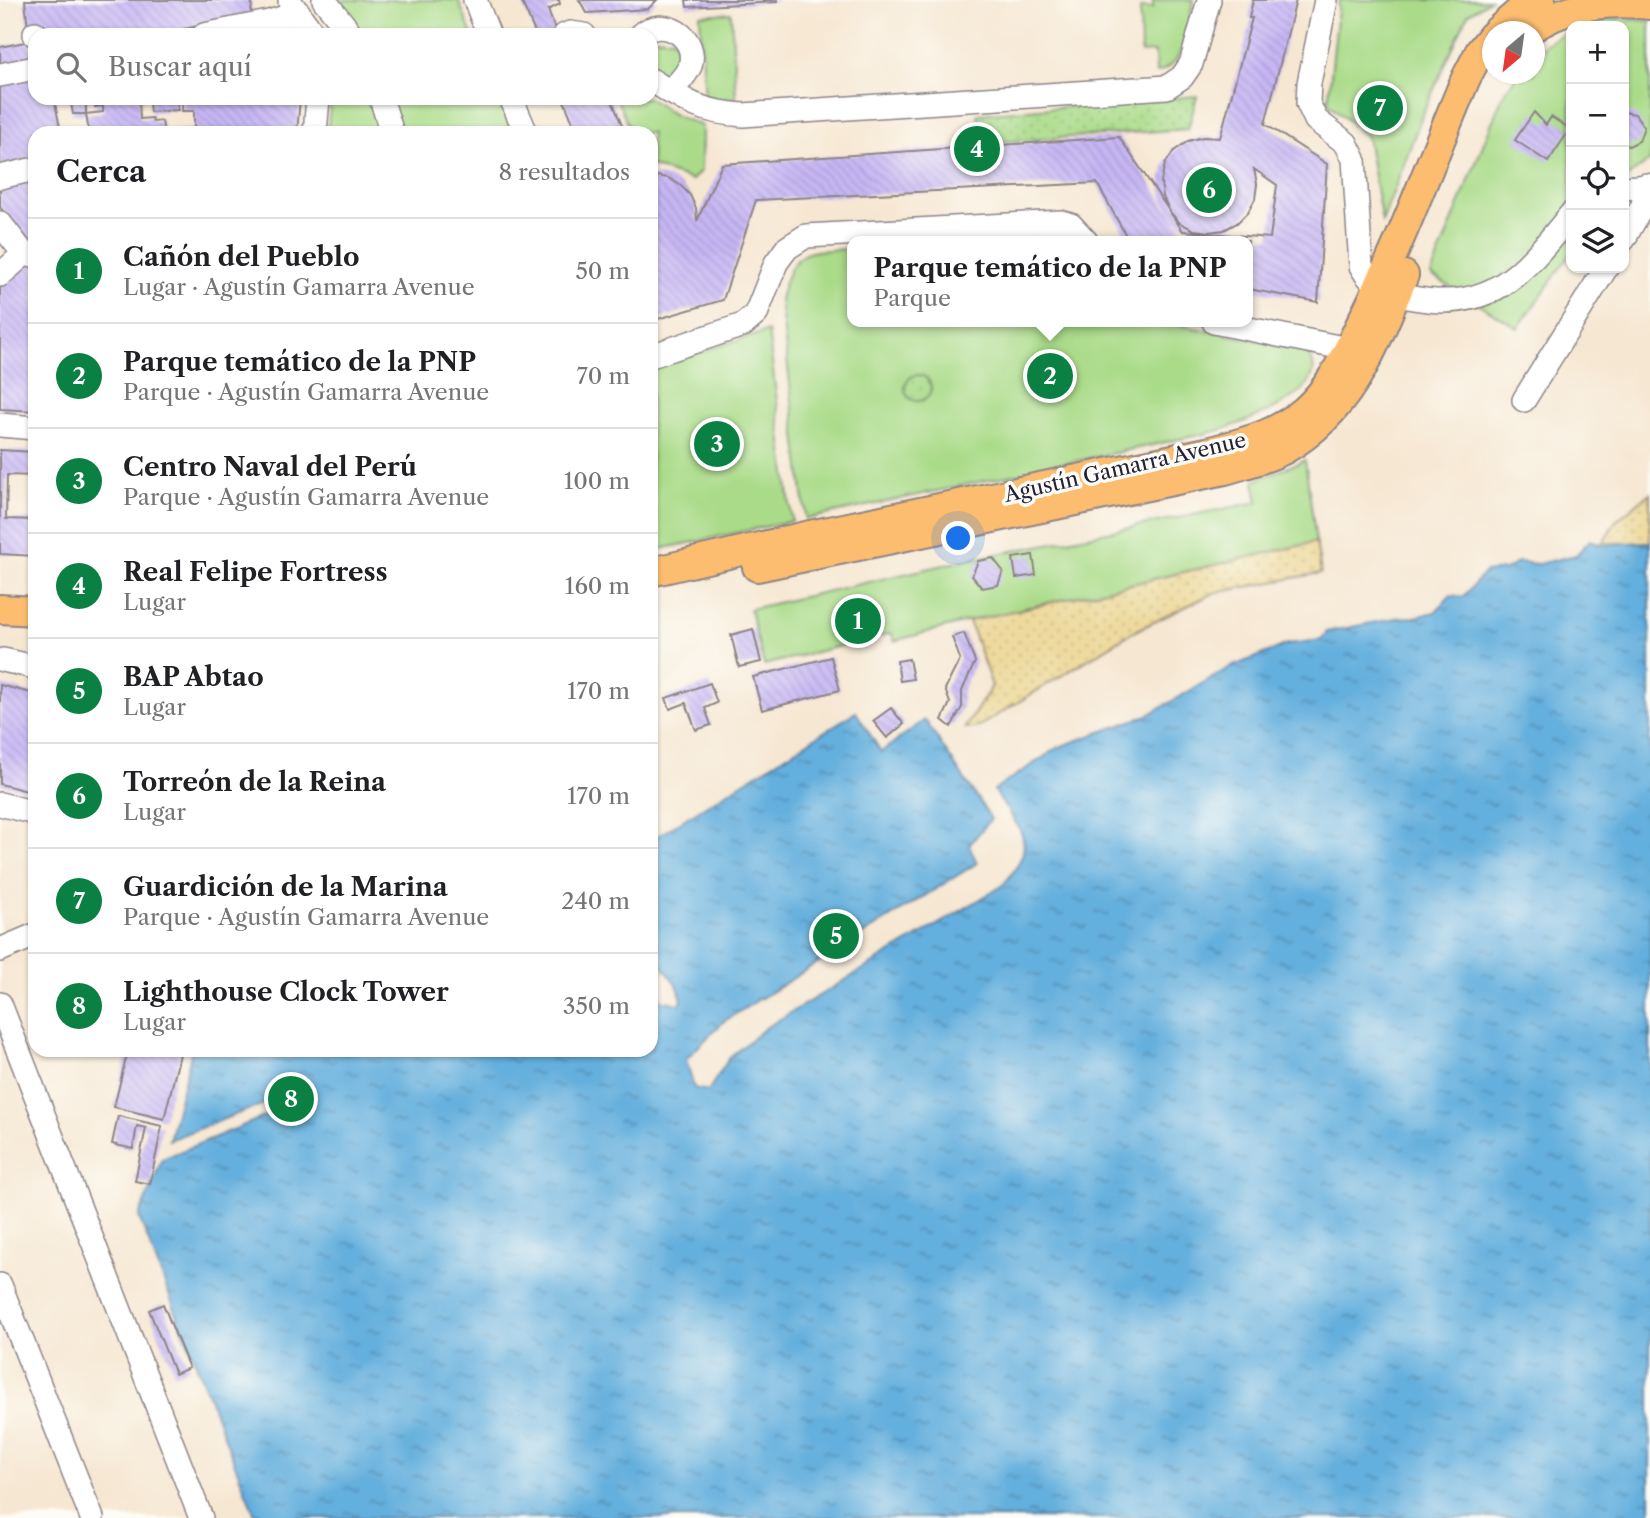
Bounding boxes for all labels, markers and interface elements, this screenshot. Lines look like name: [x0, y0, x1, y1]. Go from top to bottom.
north arrow: [1482, 21, 1545, 84]
map controls: [1566, 21, 1629, 273]
button: +: [1566, 21, 1629, 84]
search box: [28, 28, 658, 105]
icon: search: [52, 48, 90, 86]
text: Buscar aquí: [108, 51, 252, 83]
pin: 7: [1357, 82, 1403, 134]
button: −: [1566, 84, 1629, 147]
pin: 4: [954, 123, 1000, 175]
button: locate: [1566, 147, 1629, 210]
text: Cerca: [56, 153, 146, 190]
text: 8 resultados: [499, 158, 630, 186]
pin: 6: [1186, 164, 1232, 216]
button: layers: [1566, 210, 1629, 273]
popup: [847, 236, 1253, 327]
text: Cañón del Pueblo: [123, 241, 359, 273]
text: Parque temático de la PNP: [873, 252, 1227, 284]
text: 1: [74, 257, 84, 285]
text: 50 m: [575, 257, 630, 285]
text: Lugar · Agustín Gamarra Avenue: [123, 273, 475, 301]
text: Parque: [873, 284, 951, 312]
text: Parque temático de la PNP: [123, 346, 476, 378]
pin: 2: [1027, 350, 1073, 402]
text: 2: [72, 362, 86, 390]
text: 70 m: [577, 362, 630, 390]
text: Parque · Agustín Gamarra Avenue: [123, 378, 489, 406]
pin: 3: [694, 418, 740, 470]
street label: Agustín Gamarra Avenue: [1001, 427, 1248, 507]
text: Centro Naval del Perú: [123, 451, 417, 483]
text: 3: [73, 467, 86, 495]
text: 100 m: [564, 467, 630, 495]
text: Parque · Agustín Gamarra Avenue: [123, 483, 489, 511]
your location: [941, 521, 975, 555]
text: Real Felipe Fortress: [123, 556, 388, 588]
text: 4: [72, 572, 86, 600]
text: 160 m: [565, 572, 630, 600]
text: Lugar: [123, 588, 186, 616]
pin: 1: [835, 595, 881, 647]
text: BAP Abtao: [123, 661, 264, 693]
text: 5: [73, 677, 85, 705]
text: 170 m: [567, 677, 630, 705]
text: Lugar: [123, 693, 186, 721]
text: Torreón de la Reina: [123, 766, 386, 798]
text: 6: [72, 782, 86, 810]
text: 170 m: [567, 782, 630, 810]
text: Lugar: [123, 798, 186, 826]
text: Guardición de la Marina: [123, 871, 448, 903]
text: 7: [73, 887, 85, 915]
text: 240 m: [561, 887, 630, 915]
text: Parque · Agustín Gamarra Avenue: [123, 903, 489, 931]
pin: 5: [813, 910, 859, 962]
text: Lighthouse Clock Tower: [123, 976, 449, 1008]
text: 8: [72, 992, 86, 1020]
text: 350 m: [563, 992, 630, 1020]
text: Lugar: [123, 1008, 186, 1036]
pin: 8: [268, 1073, 314, 1125]

